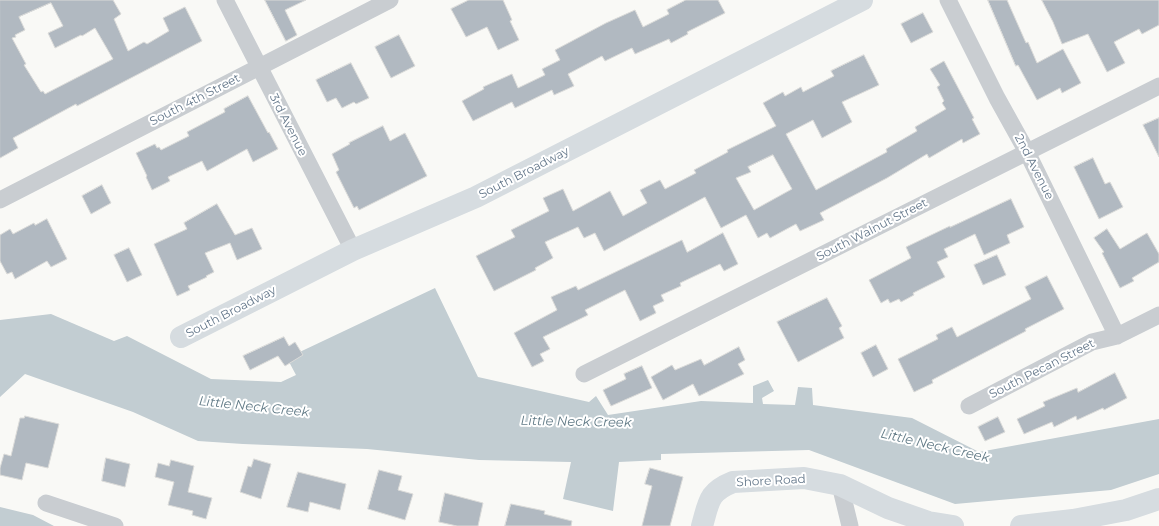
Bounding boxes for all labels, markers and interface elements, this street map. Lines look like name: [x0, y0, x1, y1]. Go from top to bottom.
street label: South 4th Street: [147, 71, 243, 129]
street label: 3rd Avenue: [266, 91, 310, 159]
street label: 2nd Avenue: [1011, 132, 1057, 202]
street label: South Broadway: [477, 144, 571, 202]
street label: South Walnut Street: [814, 196, 930, 264]
street label: South Broadway: [184, 283, 278, 341]
street label: South Pecan Street: [987, 336, 1097, 402]
water label: Little Neck Creek: [198, 393, 310, 421]
water label: Little Neck Creek: [520, 413, 632, 431]
water label: Little Neck Creek: [879, 426, 991, 466]
street label: Shore Road: [736, 472, 806, 490]

